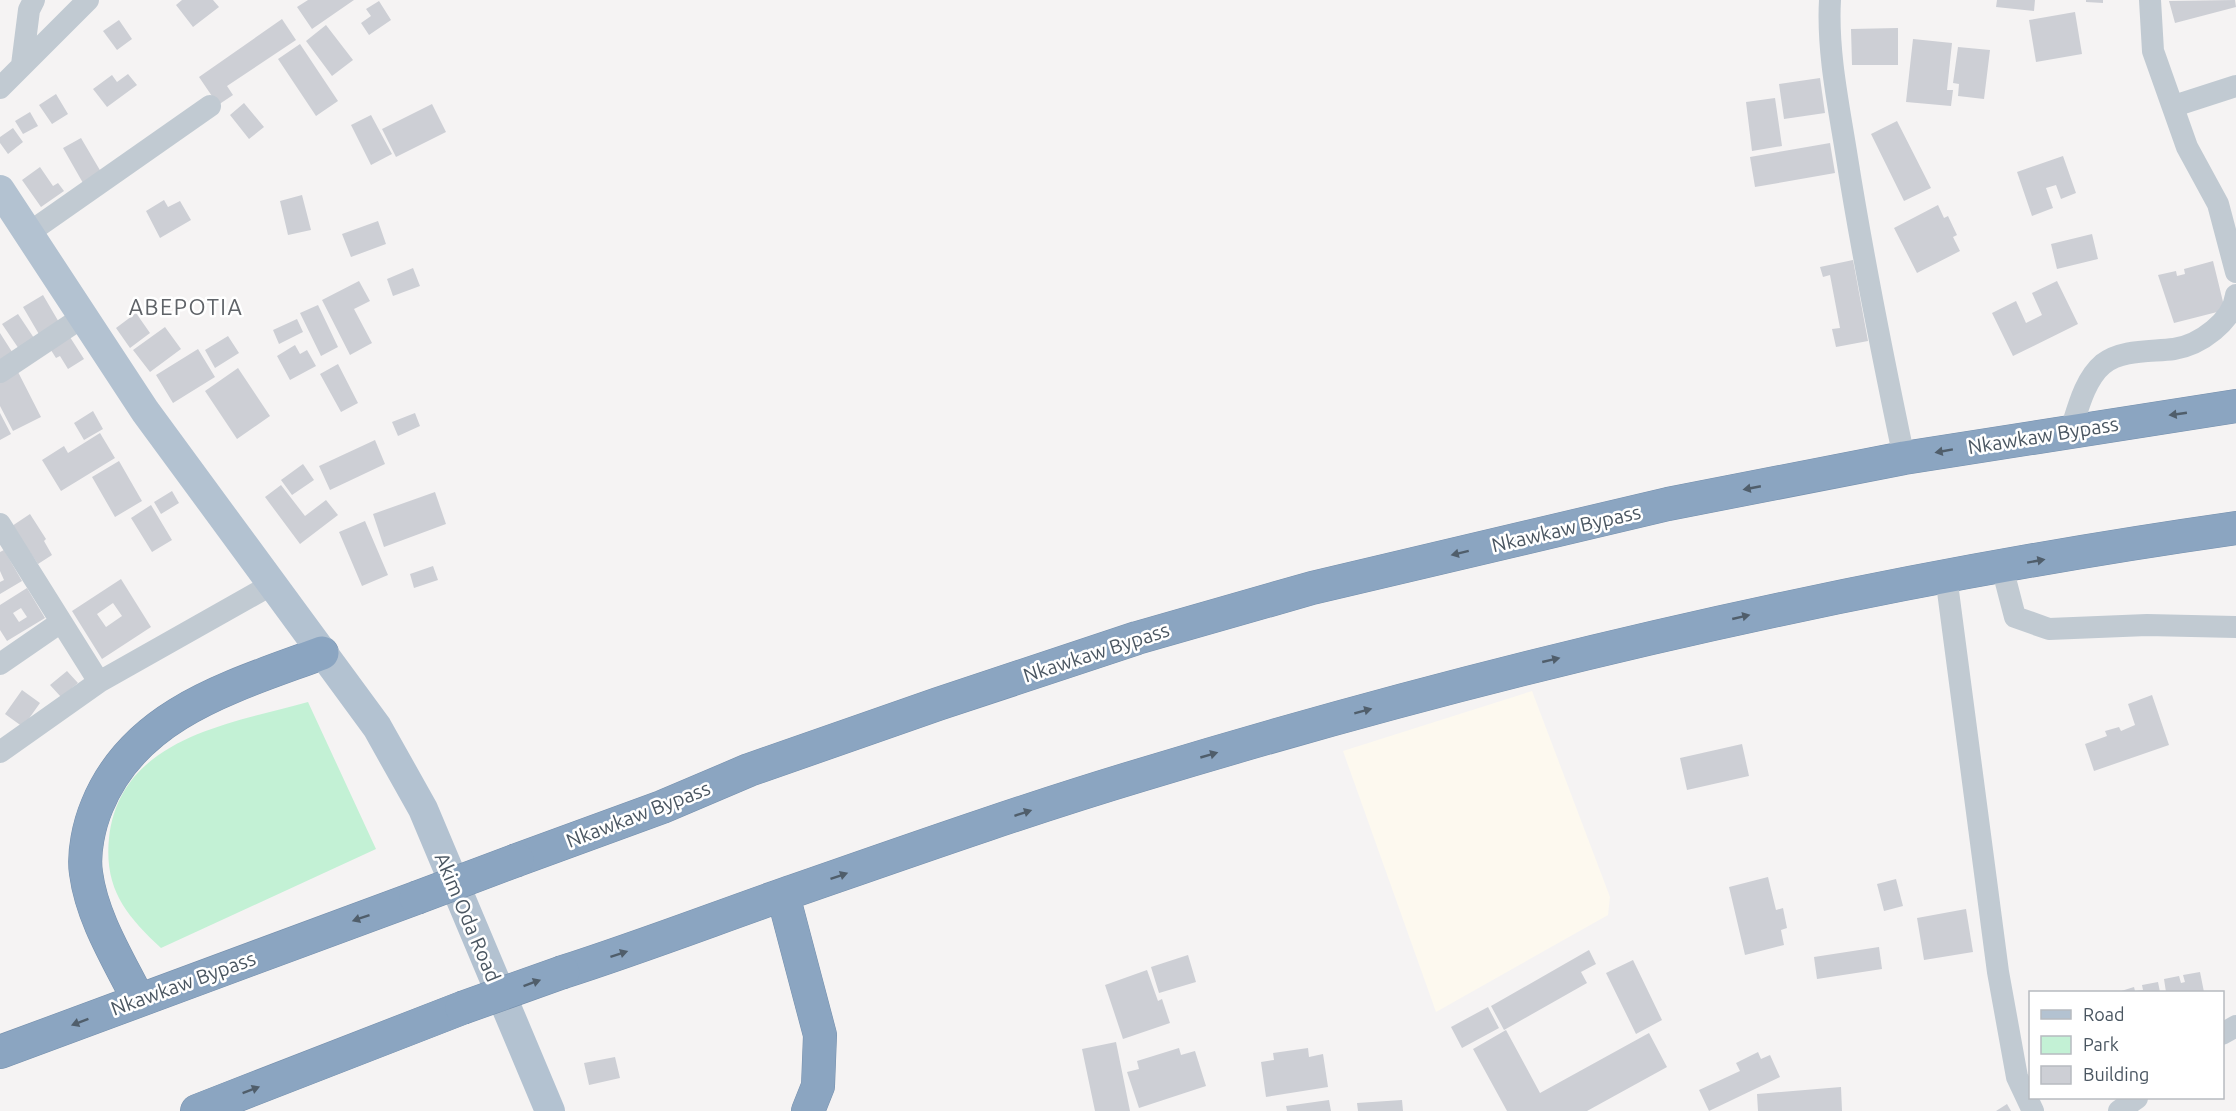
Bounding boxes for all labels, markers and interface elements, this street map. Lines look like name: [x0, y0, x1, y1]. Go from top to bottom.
district label: ABEPOTIA: [129, 294, 243, 319]
one-way arrow: [2168, 410, 2187, 419]
street label: Nkawkaw Bypass: [1966, 412, 2120, 458]
one-way arrow: [1934, 447, 1953, 456]
one-way arrow: [1743, 484, 1762, 493]
street label: Nkawkaw Bypass: [1489, 500, 1643, 556]
one-way arrow: [1450, 548, 1469, 558]
one-way arrow: [2027, 556, 2046, 565]
one-way arrow: [1732, 612, 1751, 621]
street label: Nkawkaw Bypass: [1020, 618, 1172, 686]
one-way arrow: [1542, 655, 1561, 664]
one-way arrow: [1354, 706, 1372, 716]
one-way arrow: [1200, 750, 1218, 759]
street label: Nkawkaw Bypass: [563, 776, 713, 852]
one-way arrow: [1014, 808, 1032, 818]
street label: Akim Oda Road: [430, 849, 506, 985]
one-way arrow: [830, 870, 848, 880]
one-way arrow: [352, 913, 370, 923]
street label: Nkawkaw Bypass: [108, 946, 258, 1020]
one-way arrow: [610, 949, 628, 958]
one-way arrow: [524, 977, 542, 987]
legend: [2029, 991, 2224, 1099]
text: Road: [2083, 1004, 2125, 1024]
one-way arrow: [71, 1017, 89, 1027]
text: Park: [2083, 1034, 2119, 1054]
text: Building: [2083, 1064, 2149, 1084]
one-way arrow: [242, 1085, 260, 1094]

